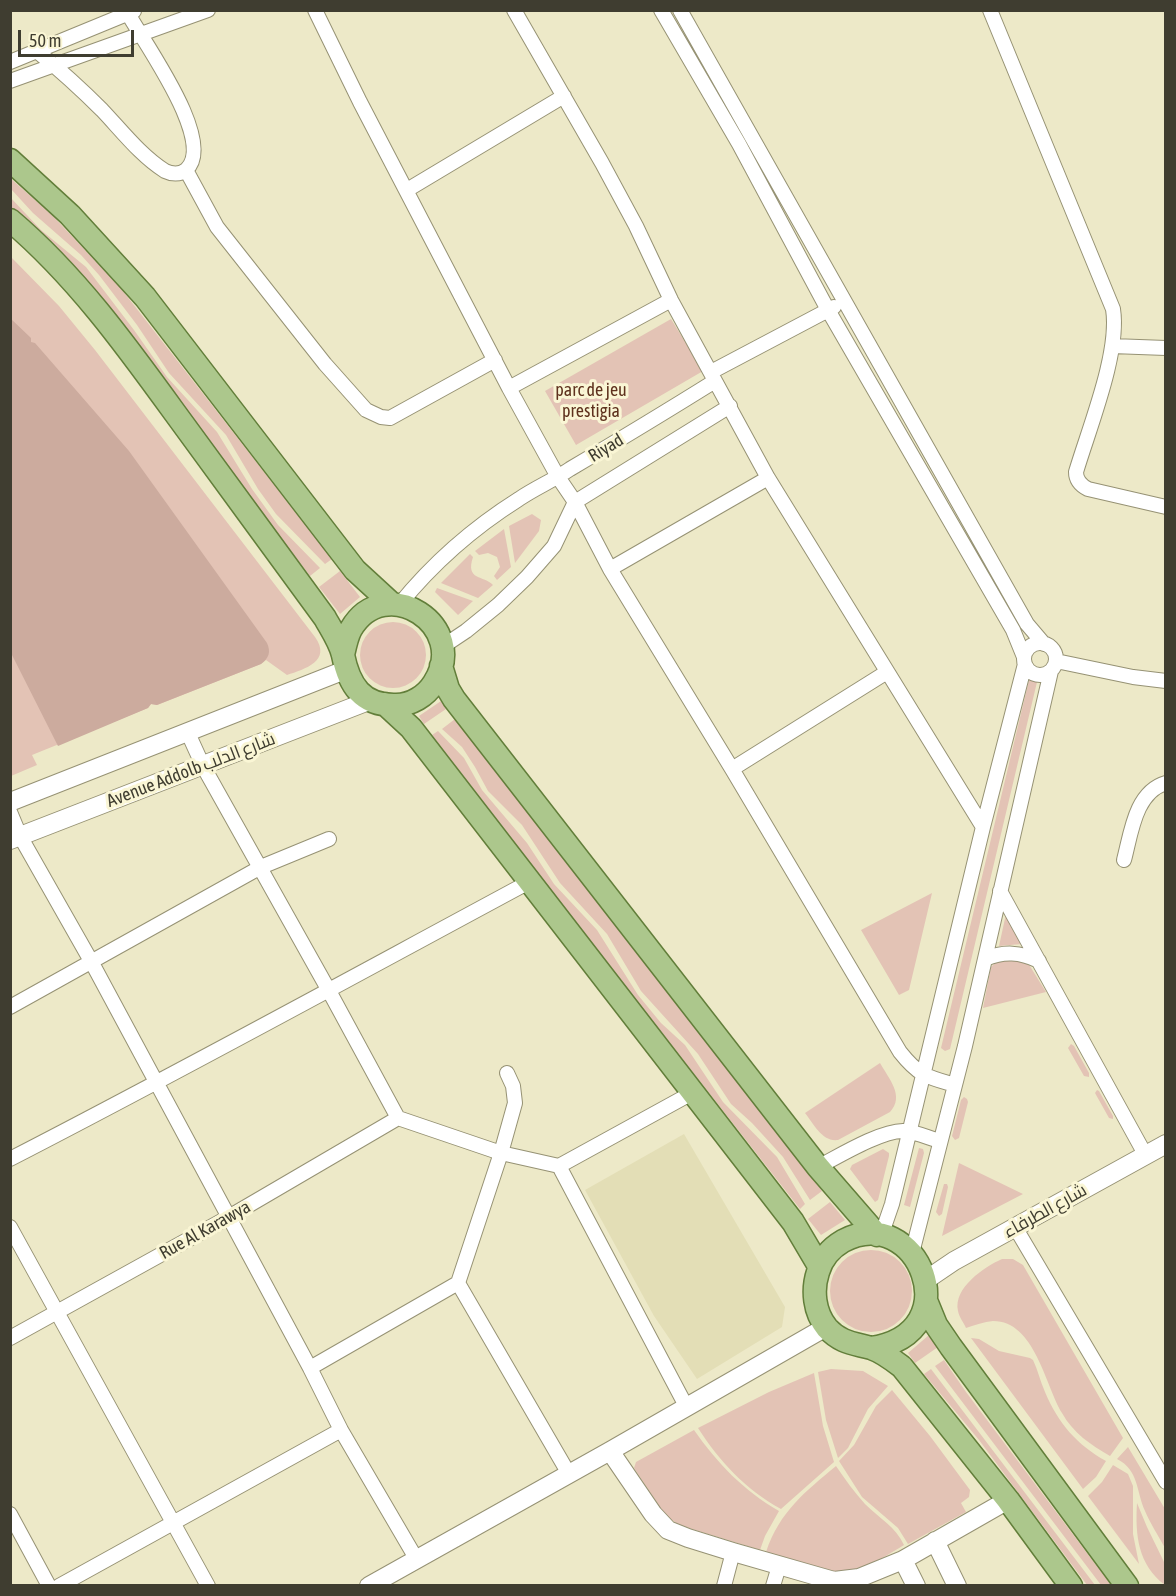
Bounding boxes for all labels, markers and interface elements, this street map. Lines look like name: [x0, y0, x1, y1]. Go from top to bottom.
scale bar: [21, 18, 136, 56]
text: 50 m: [29, 30, 61, 51]
park label: parc de jeu prestigia: [555, 379, 627, 422]
street label: Riyad: [584, 429, 628, 467]
street label: Avenue Addolb شارع الدلب: [104, 728, 278, 812]
street label: شارع الطرفاء: [1000, 1179, 1090, 1243]
street label: Rue Al Karawya: [156, 1196, 254, 1264]

